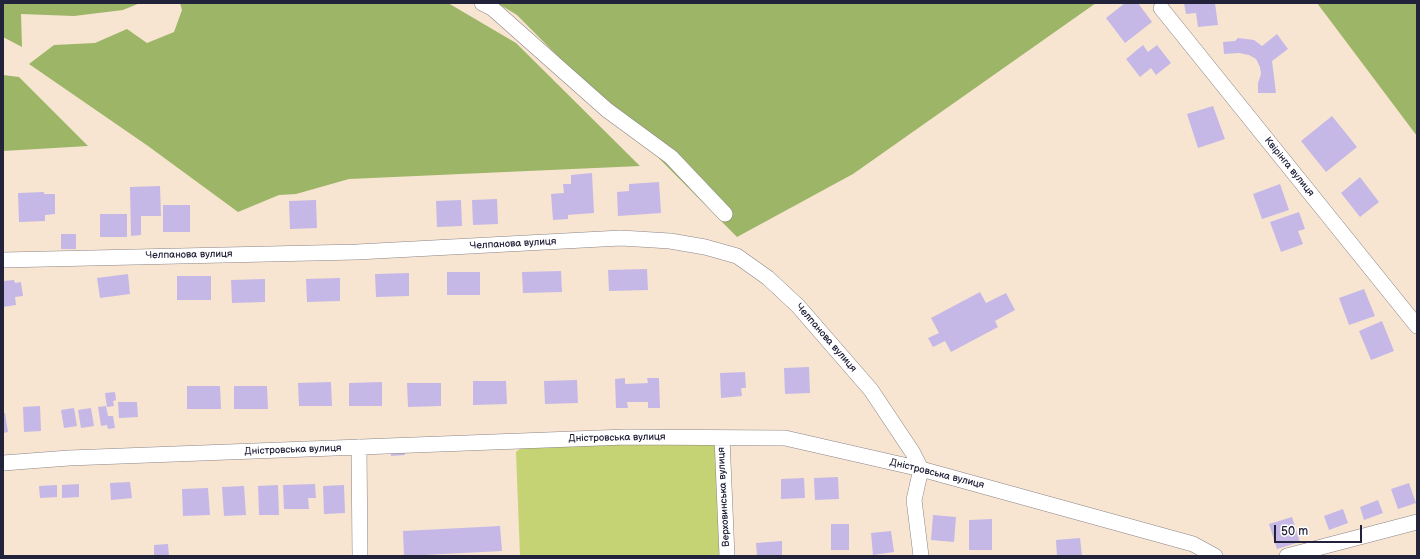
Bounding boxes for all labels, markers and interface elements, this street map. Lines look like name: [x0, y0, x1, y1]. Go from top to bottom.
street label: Квірінга вулиця: [1261, 135, 1317, 199]
street label: Челпанова вулиця: [469, 236, 557, 252]
street label: Челпанова вулиця: [145, 248, 233, 262]
street label: Челпанова вулиця: [793, 301, 859, 375]
street label: Дністровська вулиця: [568, 431, 666, 445]
street label: Дністровська вулиця: [244, 442, 342, 458]
street label: Верховинська вулиця: [715, 447, 733, 547]
street label: Дністровська вулиця: [888, 456, 986, 492]
scale bar: [1276, 517, 1364, 543]
text: 50 m: [1281, 524, 1308, 539]

